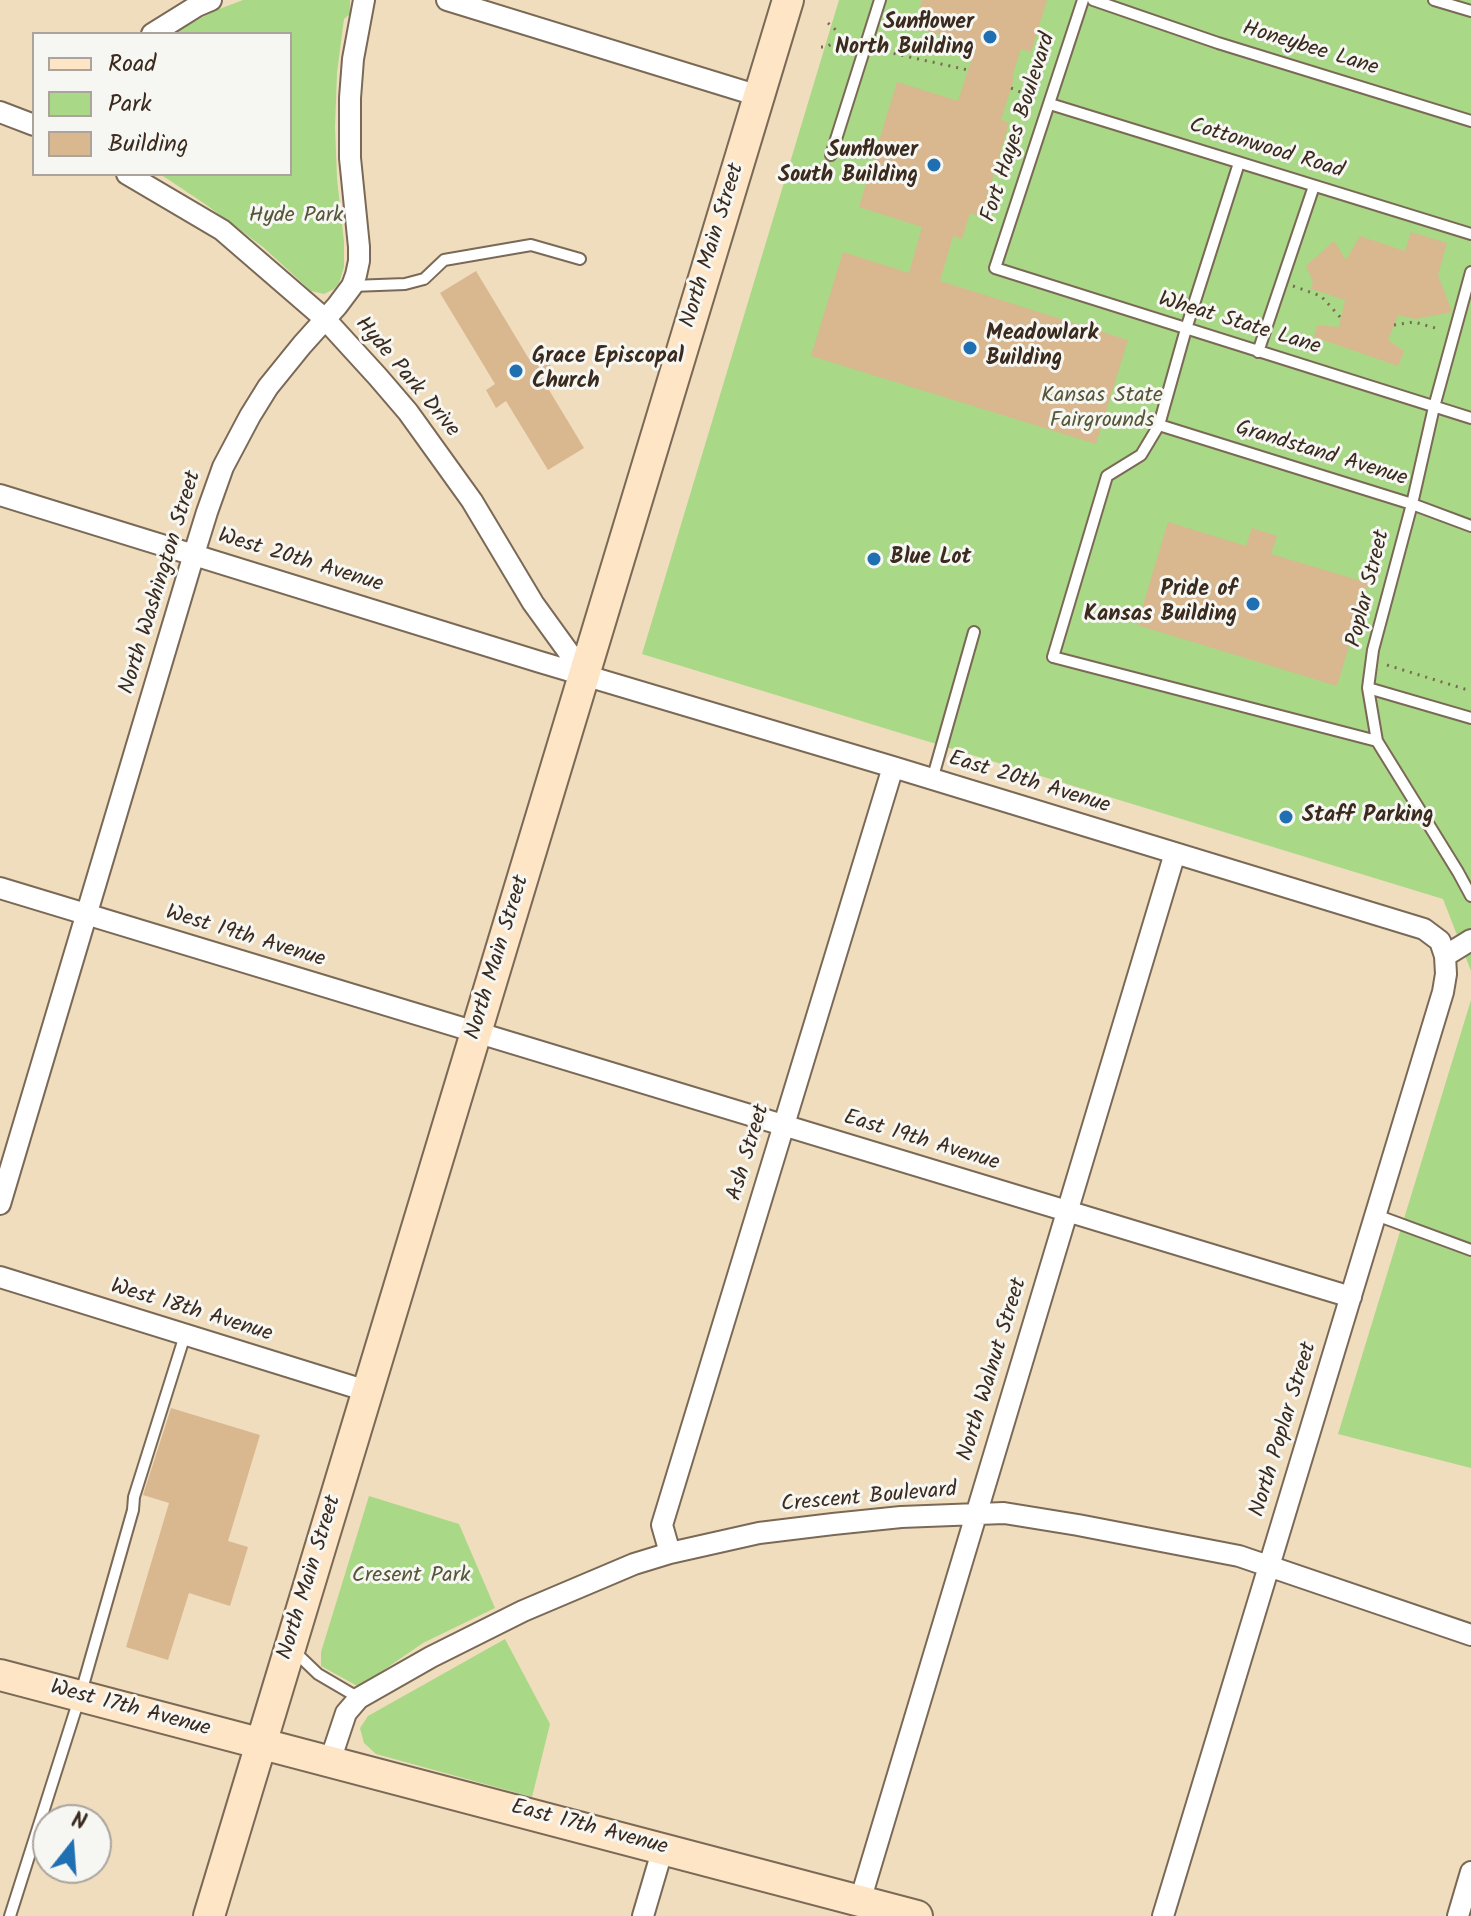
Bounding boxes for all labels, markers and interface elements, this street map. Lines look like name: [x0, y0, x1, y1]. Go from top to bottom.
place label: Sunflower North Building: [835, 11, 974, 62]
street label: Honeybee Lane: [1239, 17, 1381, 83]
marker: Sunflower North Building: [981, 28, 999, 46]
street label: Fort Hayes Boulevard: [977, 30, 1063, 226]
legend: [32, 32, 292, 176]
text: Road: [108, 45, 156, 84]
text: Park: [108, 85, 152, 124]
street label: Cottonwood Road: [1185, 114, 1347, 186]
text: Building: [108, 125, 188, 164]
place label: Sunflower South Building: [778, 139, 918, 190]
marker: Sunflower South Building: [925, 156, 943, 174]
street label: North Main Street: [676, 161, 752, 331]
park label: Hyde Park: [249, 204, 343, 230]
street label: Wheat State Lane: [1155, 288, 1323, 362]
street label: Hyde Park Drive: [348, 312, 464, 444]
place label: Meadowlark Building: [986, 322, 1098, 374]
marker: Meadowlark Building: [961, 339, 979, 357]
place label: Grace Episcopal Church: [532, 345, 684, 396]
marker: Grace Episcopal Church: [507, 362, 525, 380]
park label: Kansas State Fairgrounds: [1041, 384, 1163, 436]
street label: Grandstand Avenue: [1232, 416, 1410, 494]
street label: North Washington Street: [115, 468, 209, 698]
street label: West 20th Avenue: [214, 524, 386, 600]
street label: Poplar Street: [1343, 528, 1397, 650]
place label: Blue Lot: [890, 546, 971, 572]
marker: Blue Lot: [865, 550, 883, 568]
place label: Pride of Kansas Building: [1084, 578, 1237, 630]
marker: Pride of Kansas Building: [1244, 595, 1262, 613]
street label: East 20th Avenue: [945, 747, 1113, 821]
place label: Staff Parking: [1302, 804, 1433, 830]
marker: Staff Parking: [1277, 808, 1295, 826]
street label: North Main Street: [461, 873, 537, 1043]
street label: West 19th Avenue: [162, 901, 328, 975]
street label: Ash Street: [723, 1102, 777, 1204]
street label: East 19th Avenue: [840, 1106, 1002, 1178]
street label: West 18th Avenue: [107, 1275, 275, 1349]
street label: North Walnut Street: [954, 1275, 1034, 1465]
street label: North Poplar Street: [1246, 1339, 1324, 1521]
street label: Crescent Boulevard: [780, 1478, 958, 1520]
street label: North Main Street: [273, 1493, 349, 1663]
park label: Cresent Park: [352, 1564, 470, 1590]
street label: West 17th Avenue: [47, 1676, 213, 1744]
street label: East 17th Avenue: [508, 1795, 670, 1863]
north arrow: [32, 1804, 112, 1884]
text: N: [67, 1804, 90, 1841]

